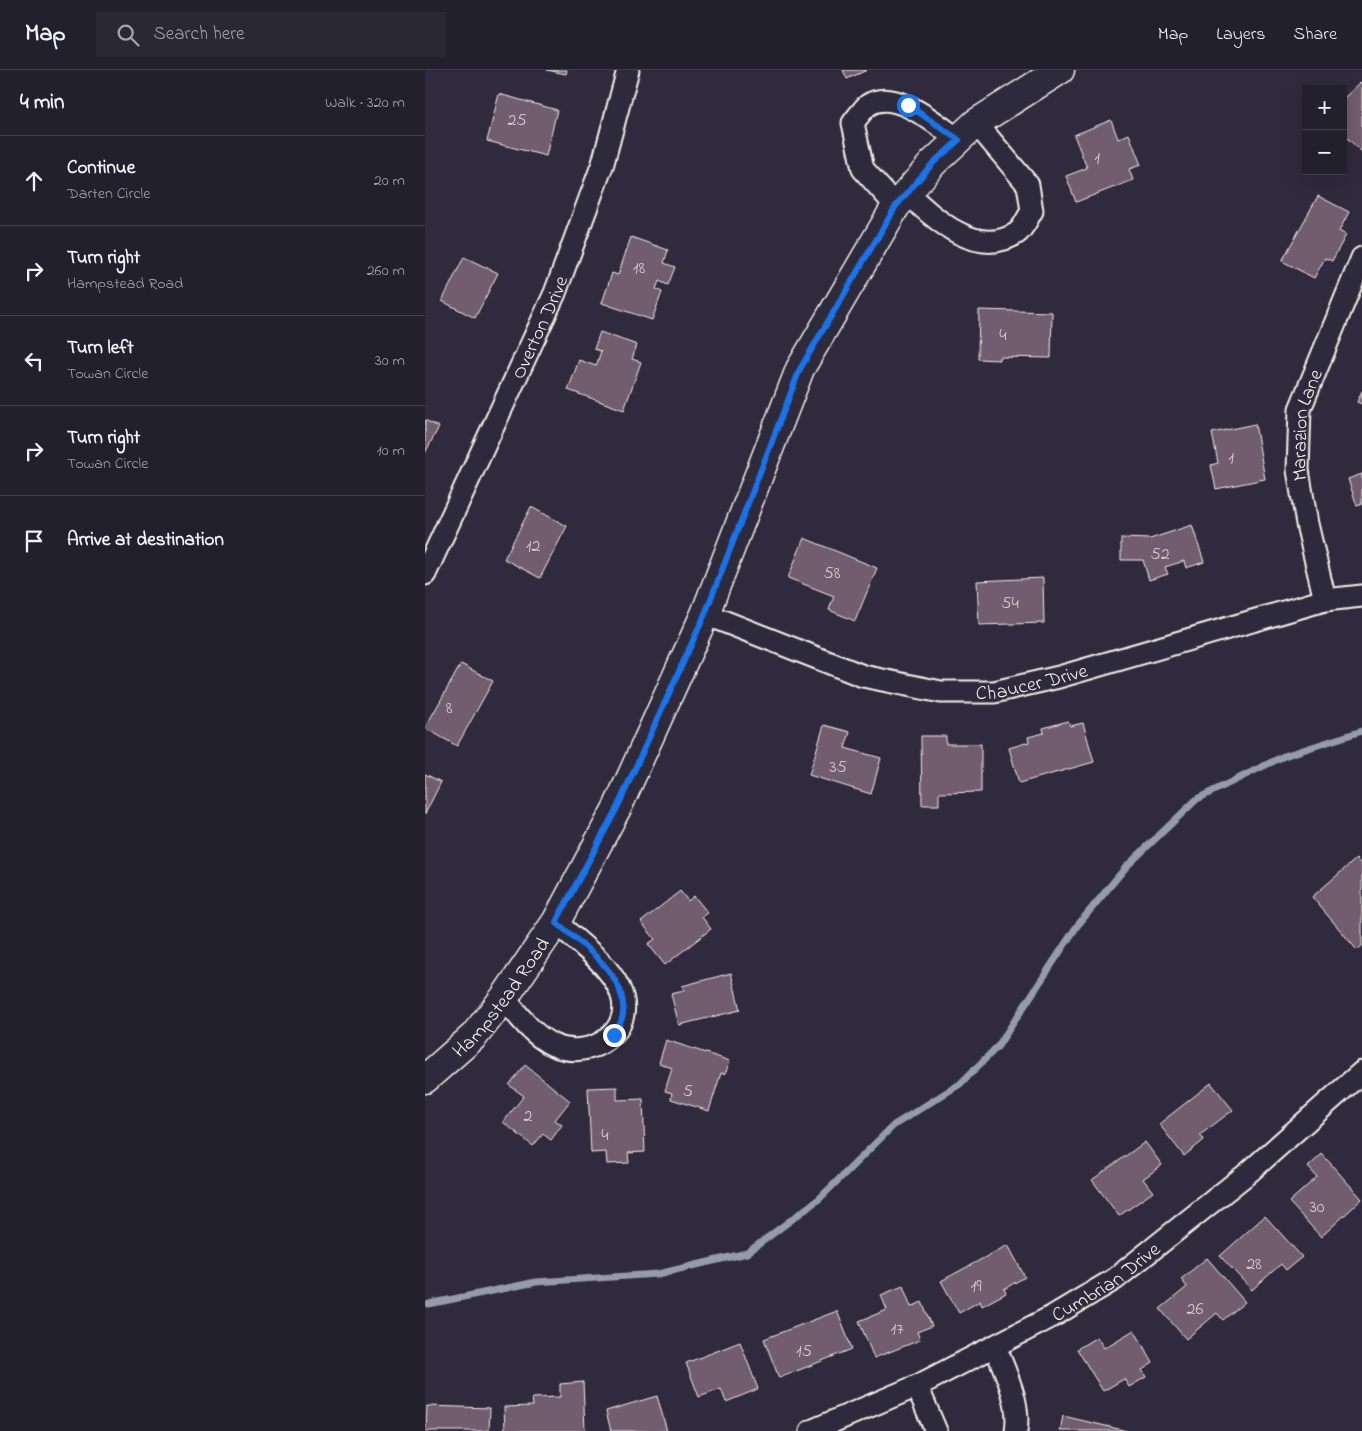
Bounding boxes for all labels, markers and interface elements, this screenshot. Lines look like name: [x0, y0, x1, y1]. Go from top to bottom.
search box: [96, 12, 446, 57]
text: Map: [25, 17, 66, 52]
icon: search: [114, 21, 142, 49]
text: Search here: [154, 21, 245, 48]
text: Map: [1158, 22, 1188, 48]
text: Layers: [1216, 22, 1266, 48]
text: Share: [1294, 22, 1337, 48]
map controls: [1302, 85, 1347, 175]
button: +: [1302, 85, 1347, 130]
text: 4 min: [20, 88, 64, 118]
text: Walk · 320 m: [325, 91, 405, 115]
route start: [897, 94, 920, 117]
house number: 25: [507, 108, 527, 134]
button: −: [1302, 130, 1347, 175]
house number: 1: [1094, 146, 1100, 172]
text: Continue: [67, 155, 135, 182]
icon: ahead: [20, 167, 48, 195]
text: 20 m: [374, 169, 405, 193]
text: Darten Circle: [67, 182, 150, 206]
text: Turn right: [67, 245, 140, 272]
house number: 18: [633, 256, 645, 282]
icon: right: [20, 257, 48, 285]
text: 260 m: [367, 259, 405, 283]
text: Hampstead Road: [67, 272, 183, 296]
street label: Overton Drive: [505, 272, 577, 384]
house number: 4: [999, 323, 1007, 349]
text: Turn left: [67, 335, 134, 362]
icon: left: [20, 347, 48, 375]
text: 30 m: [375, 349, 405, 373]
text: Towan Circle: [67, 362, 148, 386]
street label: Marazion Lane: [1286, 365, 1332, 483]
text: Turn right: [67, 425, 140, 452]
icon: right: [20, 437, 48, 465]
text: 10 m: [377, 439, 405, 463]
house number: 1: [1228, 446, 1234, 472]
text: Towan Circle: [67, 452, 148, 476]
icon: arrive: [20, 527, 48, 555]
text: Arrive at destination: [67, 527, 224, 554]
house number: 12: [526, 534, 540, 560]
house number: 52: [1150, 542, 1170, 568]
house number: 58: [823, 561, 841, 587]
house number: 54: [1001, 591, 1019, 617]
street label: Chaucer Drive: [976, 657, 1091, 709]
house number: 8: [446, 696, 453, 722]
house number: 35: [829, 755, 847, 781]
street label: Hampstead Road: [447, 933, 558, 1066]
route end: [603, 1024, 626, 1047]
house number: 5: [683, 1079, 693, 1105]
house number: 2: [524, 1104, 533, 1130]
house number: 4: [601, 1123, 609, 1149]
house number: 30: [1309, 1195, 1325, 1221]
street label: Cumbrian Drive: [1047, 1236, 1168, 1331]
house number: 28: [1246, 1252, 1262, 1278]
house number: 19: [970, 1274, 982, 1300]
house number: 26: [1187, 1297, 1204, 1323]
house number: 17: [890, 1317, 904, 1343]
house number: 15: [796, 1339, 812, 1365]

